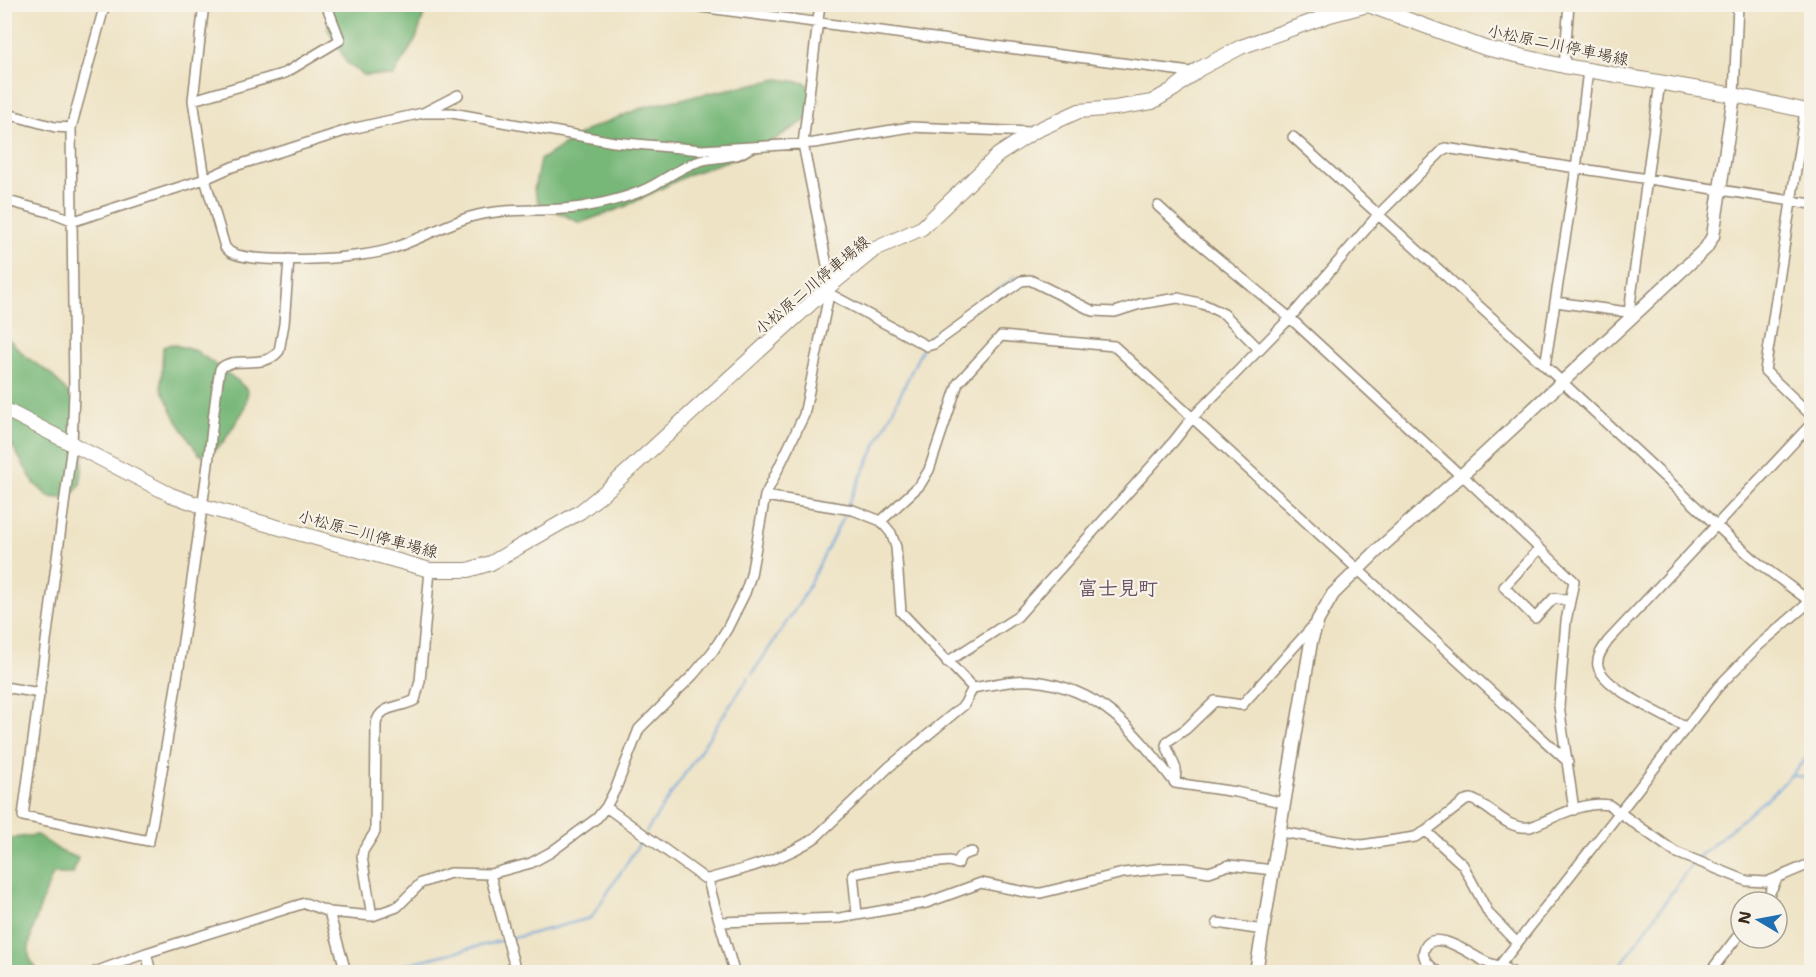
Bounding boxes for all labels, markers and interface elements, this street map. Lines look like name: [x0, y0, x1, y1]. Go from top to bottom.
street label: 小松原二川停車場線: [1485, 20, 1631, 70]
street label: 小松原二川停車場線: [750, 231, 874, 339]
street label: 小松原二川停車場線: [296, 505, 440, 563]
district label: 富士見町: [1078, 575, 1158, 601]
north arrow: [1729, 890, 1789, 950]
text: N: [1733, 909, 1756, 926]

